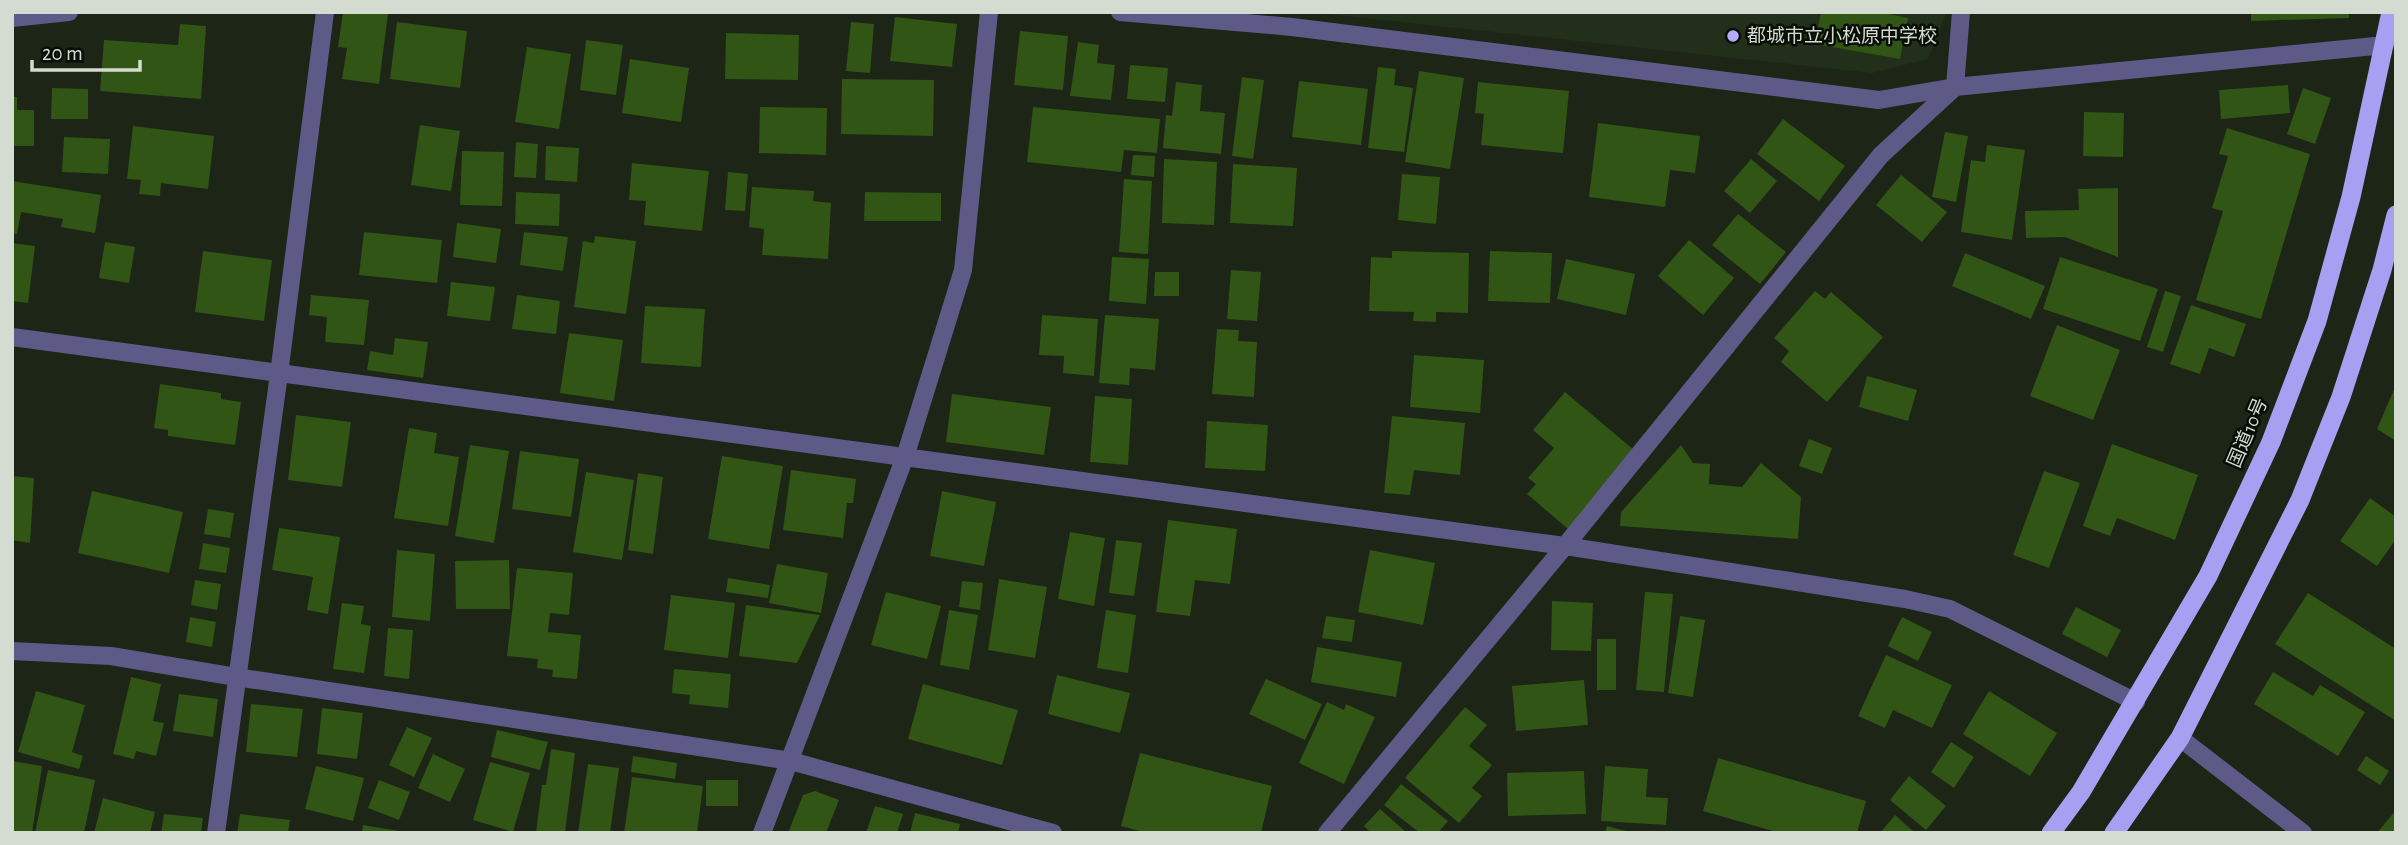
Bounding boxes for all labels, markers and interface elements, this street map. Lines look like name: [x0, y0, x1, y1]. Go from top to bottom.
place label: 都城市立小松原中学校: [1747, 25, 1937, 46]
scale bar: [32, 28, 140, 72]
marker: 都城市立小松原中学校: [1725, 28, 1741, 44]
text: 20 m: [42, 43, 83, 64]
street label: 国道10号: [2224, 395, 2271, 471]

